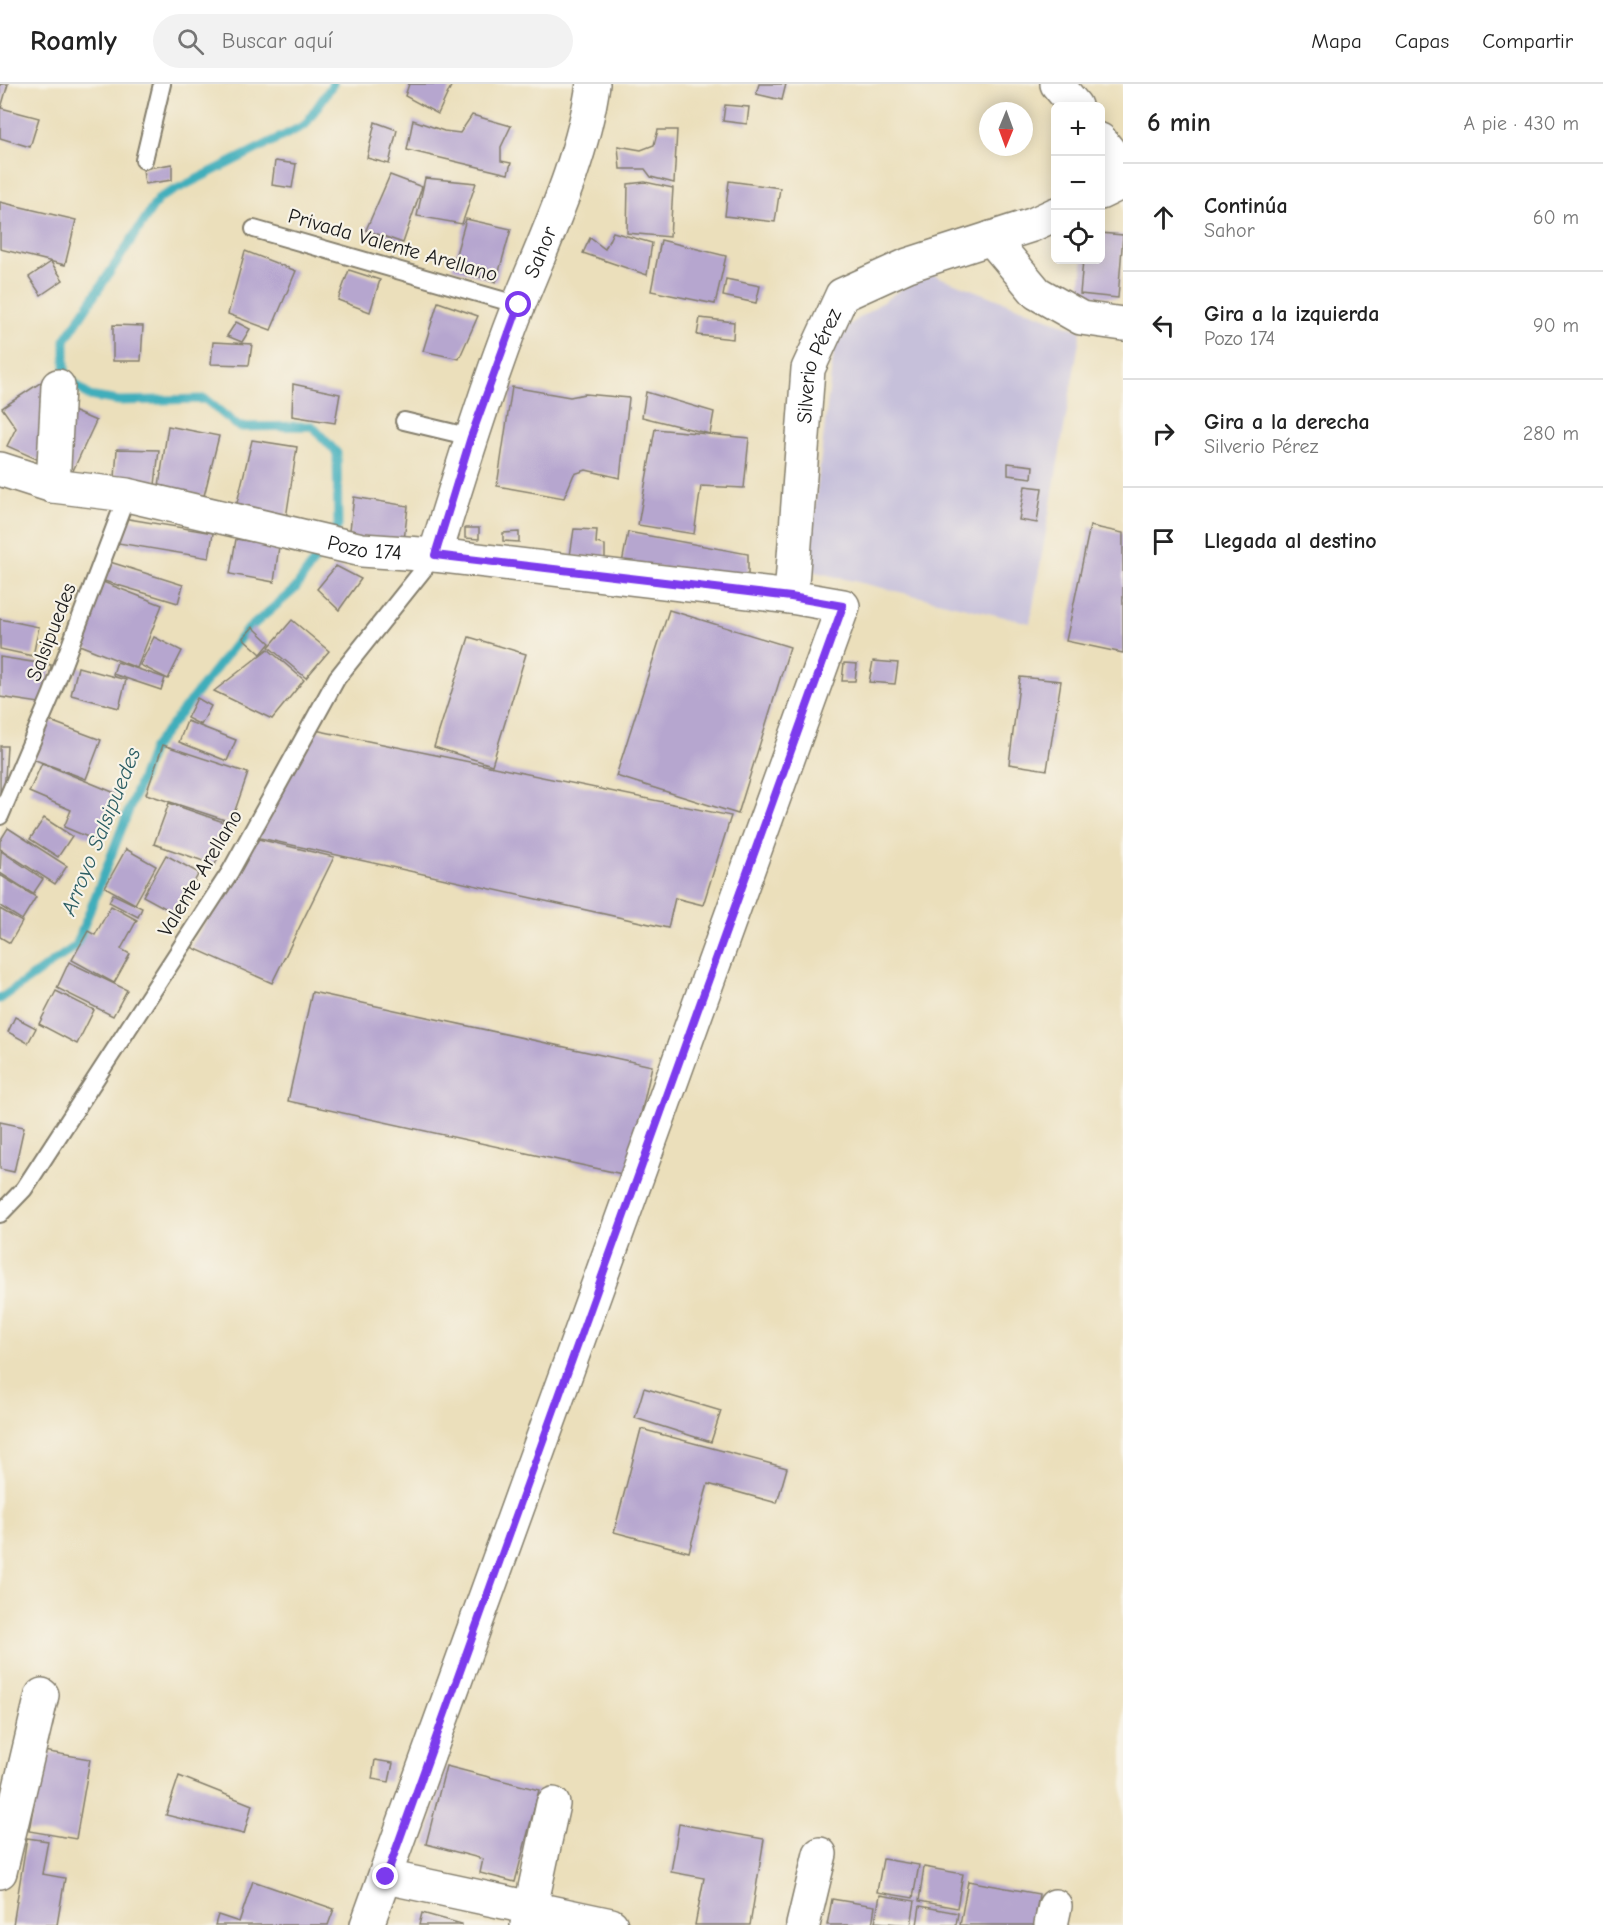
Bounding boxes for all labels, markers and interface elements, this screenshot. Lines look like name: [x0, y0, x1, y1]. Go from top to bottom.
search box: [153, 14, 573, 68]
text: Roamly: [30, 25, 117, 57]
icon: search: [174, 25, 207, 58]
text: Buscar aquí: [222, 28, 333, 54]
text: Mapa: [1311, 29, 1362, 53]
text: Capas: [1395, 29, 1449, 53]
text: Compartir: [1482, 29, 1573, 53]
north arrow: [979, 102, 1033, 156]
map controls: [1051, 102, 1105, 264]
button: +: [1051, 102, 1105, 156]
text: 6 min: [1147, 108, 1211, 138]
text: A pie · 430 m: [1463, 112, 1579, 135]
button: −: [1051, 156, 1105, 210]
text: Continúa: [1204, 193, 1288, 219]
icon: ahead: [1147, 201, 1180, 234]
street label: Privada Valente Arellano: [285, 204, 501, 286]
text: 60 m: [1533, 206, 1579, 229]
button: locate: [1051, 210, 1105, 264]
text: Sahor: [1204, 219, 1255, 242]
street label: Sahor: [519, 222, 562, 281]
route start: [505, 291, 531, 317]
text: Gira a la izquierda: [1204, 301, 1379, 327]
street label: Silverio Pérez: [792, 305, 846, 424]
icon: left: [1147, 309, 1180, 342]
text: 90 m: [1533, 314, 1579, 337]
text: Pozo 174: [1204, 327, 1275, 350]
text: Gira a la derecha: [1204, 409, 1370, 435]
icon: right: [1147, 417, 1180, 450]
text: 280 m: [1523, 422, 1579, 445]
text: Silverio Pérez: [1204, 435, 1318, 458]
icon: arrive: [1147, 525, 1180, 558]
text: Llegada al destino: [1204, 528, 1377, 554]
street label: Pozo 174: [325, 530, 403, 565]
street label: Salsipuedes: [21, 579, 81, 685]
water label: Arroyo Salsipuedes: [55, 743, 147, 920]
street label: Valente Arellano: [153, 805, 247, 941]
route end: [372, 1863, 398, 1889]

